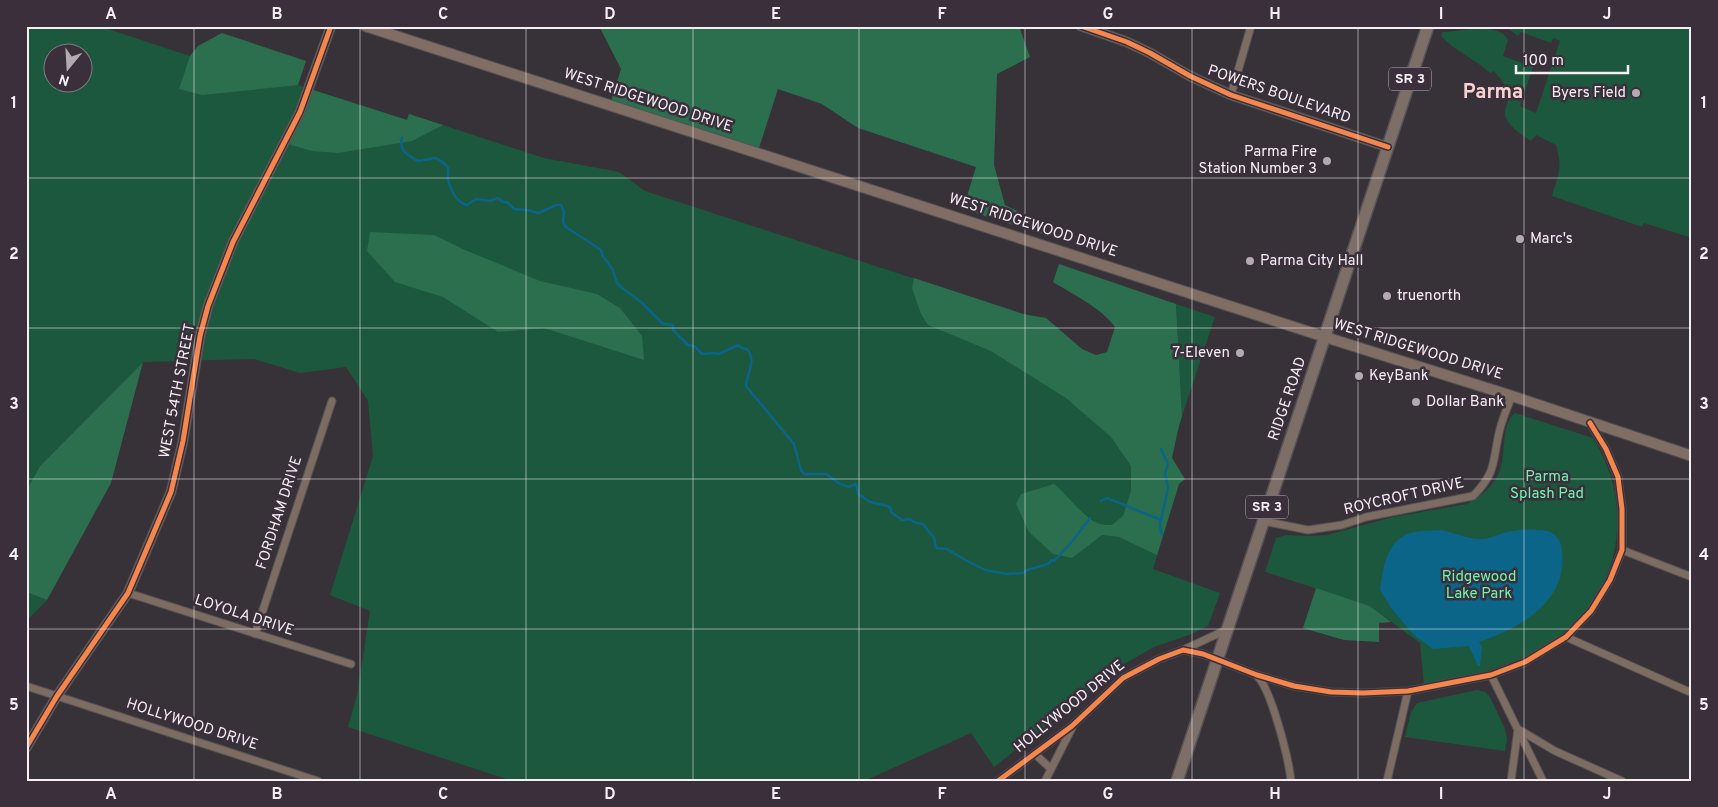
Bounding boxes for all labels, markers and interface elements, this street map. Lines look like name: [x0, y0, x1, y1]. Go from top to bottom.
text: A: [105, 5, 117, 25]
text: B: [271, 5, 283, 25]
text: C: [438, 5, 448, 25]
text: D: [604, 5, 616, 25]
text: E: [771, 5, 781, 25]
text: F: [937, 5, 947, 25]
text: G: [1103, 5, 1113, 25]
text: H: [1269, 5, 1281, 25]
text: I: [1439, 5, 1443, 25]
text: J: [1603, 5, 1611, 25]
north arrow: [42, 42, 92, 92]
scale bar: [1516, 42, 1628, 74]
text: 100 m: [1523, 52, 1564, 71]
street label: POWERS BOULEVARD: [1205, 62, 1353, 128]
street label: WEST RIDGEWOOD DRIVE: [561, 65, 735, 137]
road number: SR 3: [1389, 68, 1431, 90]
text: N: [57, 69, 72, 89]
district label: Parma: [1463, 80, 1523, 106]
place label: Byers Field: [1552, 84, 1626, 103]
marker: Byers Field: [1630, 87, 1642, 99]
text: 1: [11, 94, 17, 114]
text: 1: [1701, 94, 1707, 114]
place label: Parma Fire Station Number 3: [1198, 143, 1317, 179]
marker: Parma Fire Station Number 3: [1321, 155, 1333, 167]
street label: WEST RIDGEWOOD DRIVE: [946, 190, 1120, 262]
place label: Marc's: [1530, 230, 1573, 249]
marker: Marc's: [1514, 233, 1526, 245]
text: 2: [9, 245, 19, 265]
text: 2: [1699, 245, 1709, 265]
place label: Parma City Hall: [1260, 252, 1363, 271]
marker: Parma City Hall: [1244, 255, 1256, 267]
place label: truenorth: [1397, 287, 1461, 306]
marker: truenorth: [1381, 290, 1393, 302]
street label: WEST RIDGEWOOD DRIVE: [1331, 315, 1505, 385]
street label: WEST 54TH STREET: [156, 322, 200, 460]
place label: 7-Eleven: [1172, 344, 1230, 363]
marker: 7-Eleven: [1234, 347, 1246, 359]
street label: RIDGE ROAD: [1265, 354, 1311, 444]
place label: KeyBank: [1369, 367, 1429, 386]
marker: KeyBank: [1353, 370, 1365, 382]
place label: Dollar Bank: [1426, 393, 1504, 412]
text: 3: [9, 395, 19, 415]
text: 3: [1699, 395, 1709, 415]
marker: Dollar Bank: [1410, 396, 1422, 408]
street label: FORDHAM DRIVE: [253, 454, 307, 572]
park label: Parma Splash Pad: [1510, 468, 1584, 504]
street label: ROYCROFT DRIVE: [1342, 474, 1466, 520]
road number: SR 3: [1246, 496, 1288, 518]
text: 4: [9, 546, 19, 566]
text: 4: [1699, 546, 1709, 566]
park label: Ridgewood Lake Park: [1442, 568, 1516, 604]
street label: LOYOLA DRIVE: [192, 591, 296, 641]
street label: HOLLYWOOD DRIVE: [1011, 656, 1129, 758]
street label: HOLLYWOOD DRIVE: [124, 695, 260, 755]
text: 5: [9, 696, 19, 716]
text: 5: [1699, 696, 1709, 716]
text: A: [105, 785, 117, 805]
text: B: [271, 785, 283, 805]
text: C: [438, 785, 448, 805]
text: D: [604, 785, 616, 805]
text: E: [771, 785, 781, 805]
text: F: [937, 785, 947, 805]
text: G: [1103, 785, 1113, 805]
text: H: [1269, 785, 1281, 805]
text: I: [1439, 785, 1443, 805]
text: J: [1603, 785, 1611, 805]

